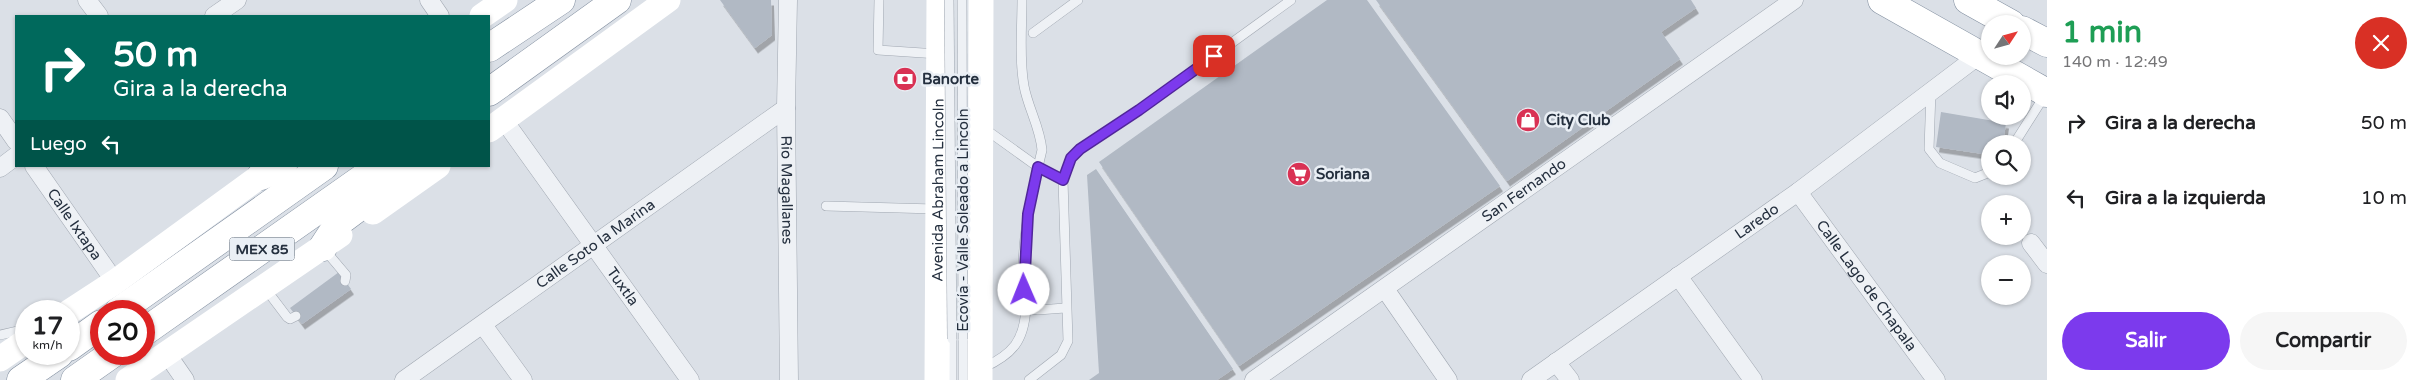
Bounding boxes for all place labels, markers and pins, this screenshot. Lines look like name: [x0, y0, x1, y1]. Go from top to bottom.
pin: [1193, 35, 1235, 77]
bank icon: Banorte: [892, 66, 918, 92]
place label: Banorte: [922, 70, 979, 88]
shop icon: City Club: [1515, 107, 1541, 133]
place label: City Club: [1546, 111, 1611, 130]
supermarket icon: Soriana: [1286, 161, 1312, 187]
place label: Soriana: [1316, 165, 1370, 183]

